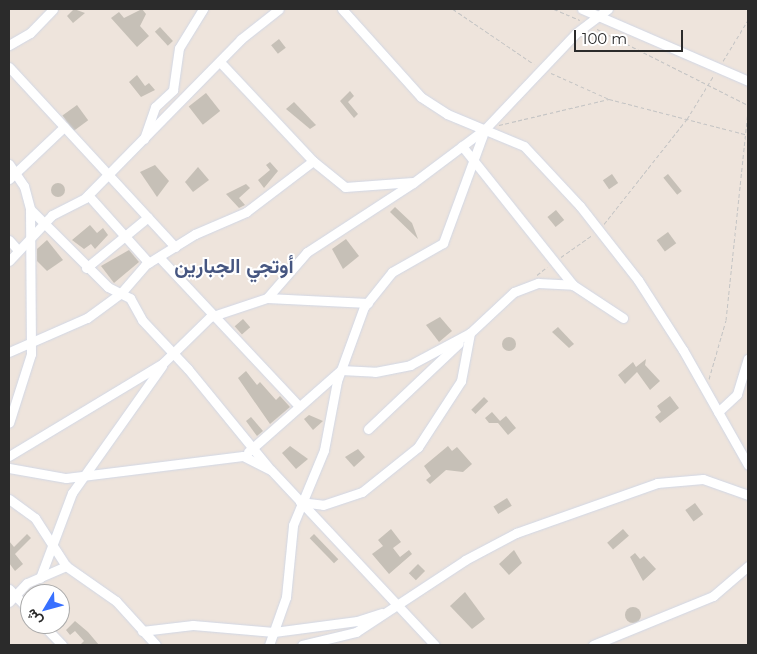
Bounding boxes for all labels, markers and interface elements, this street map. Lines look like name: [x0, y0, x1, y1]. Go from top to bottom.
scale bar: [577, 20, 686, 52]
text: 100 m: [582, 29, 627, 48]
district label: أوتجي الجبارين: [174, 254, 294, 278]
north arrow: [20, 584, 70, 634]
text: ش: [22, 605, 46, 630]

